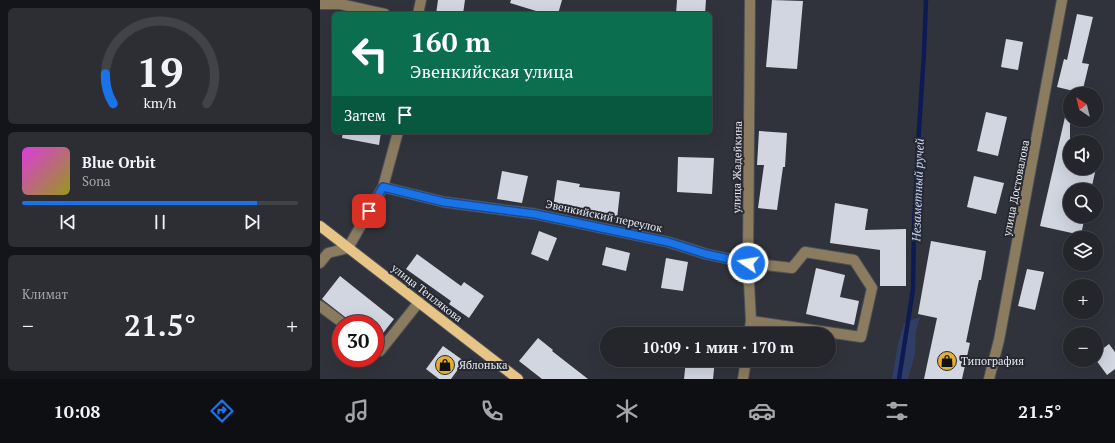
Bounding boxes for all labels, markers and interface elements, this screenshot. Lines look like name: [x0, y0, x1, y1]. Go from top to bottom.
text: 160 m: [410, 23, 491, 60]
icon: left: [344, 28, 396, 80]
text: 19: [136, 44, 184, 99]
text: Эвенкийская улица: [410, 59, 573, 83]
north arrow: [1063, 87, 1103, 127]
map controls: [1063, 87, 1103, 367]
text: km/h: [144, 92, 177, 111]
icon: arrive: [394, 104, 416, 126]
text: Затем: [344, 105, 386, 125]
street label: улица Жадейкина: [729, 120, 745, 214]
button: sound: [1063, 135, 1103, 175]
water label: Незаметный ручей: [908, 138, 927, 243]
street label: улица Достовалова: [1000, 138, 1032, 238]
text: Blue Orbit: [82, 152, 156, 172]
text: Sona: [82, 172, 110, 190]
button: search: [1063, 183, 1103, 223]
pin: [352, 194, 386, 228]
street label: Эвенкийский переулок: [544, 197, 664, 235]
icon: arrive: [358, 200, 380, 222]
icon: previous: [57, 211, 79, 233]
icon: pause: [149, 211, 171, 233]
icon: next: [241, 211, 263, 233]
button: layers: [1063, 231, 1103, 271]
position arrow: [727, 242, 769, 284]
street label: улица Теплякова: [388, 260, 466, 325]
button: +: [1063, 279, 1103, 319]
text: Климат: [22, 285, 68, 303]
text: 21.5°: [124, 305, 196, 345]
text: −: [22, 311, 34, 340]
text: +: [286, 311, 298, 340]
speed limit sign: 30: [332, 315, 384, 367]
button: −: [1063, 327, 1103, 367]
text: 10:09 · 1 мин · 170 m: [642, 337, 794, 357]
shop icon: Типография: [936, 350, 958, 372]
shop icon: Яблонька: [434, 354, 456, 376]
place label: Типография: [961, 354, 1024, 368]
place label: Яблонька: [459, 358, 508, 372]
icon: directions: [208, 397, 236, 425]
icon: music: [343, 397, 371, 425]
icon: phone: [478, 397, 506, 425]
icon: climate: [613, 397, 641, 425]
icon: car: [748, 397, 776, 425]
icon: filters: [883, 397, 911, 425]
text: 10:08: [54, 399, 100, 423]
text: 21.5°: [1018, 399, 1061, 423]

